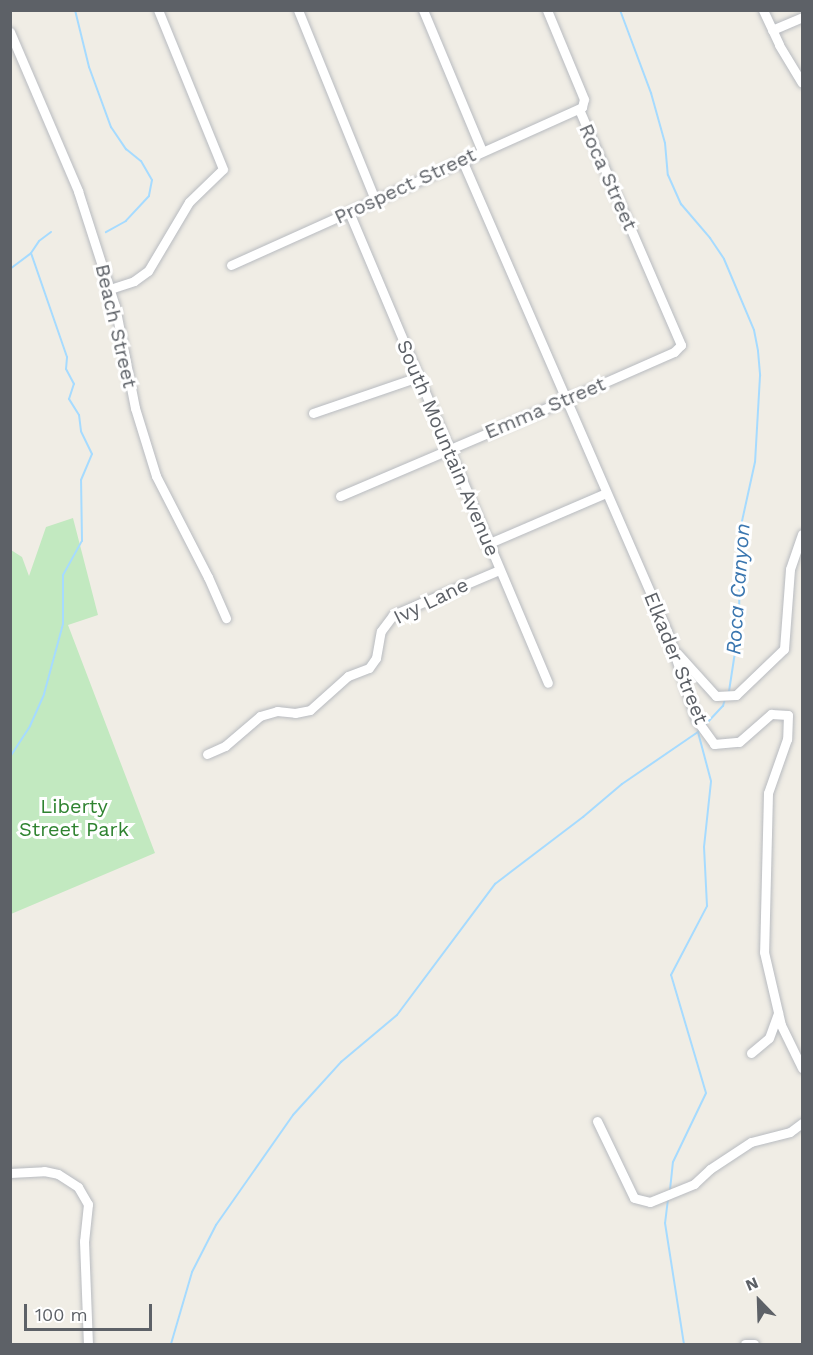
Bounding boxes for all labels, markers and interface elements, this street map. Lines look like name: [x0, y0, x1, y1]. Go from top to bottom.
street label: Roca Street: [574, 120, 642, 234]
street label: Prospect Street: [330, 143, 480, 229]
street label: Beach Street: [90, 262, 142, 390]
street label: South Mountain Avenue: [391, 336, 505, 560]
street label: Emma Street: [481, 372, 609, 444]
water label: Roca Canyon: [721, 522, 755, 656]
street label: Ivy Lane: [389, 573, 473, 629]
street label: Elkader Street: [639, 588, 713, 728]
park label: Liberty Street Park: [19, 794, 129, 841]
north arrow: [729, 1271, 789, 1331]
text: N: [743, 1273, 761, 1295]
scale bar: [27, 1292, 154, 1330]
text: 100 m: [35, 1304, 88, 1325]

